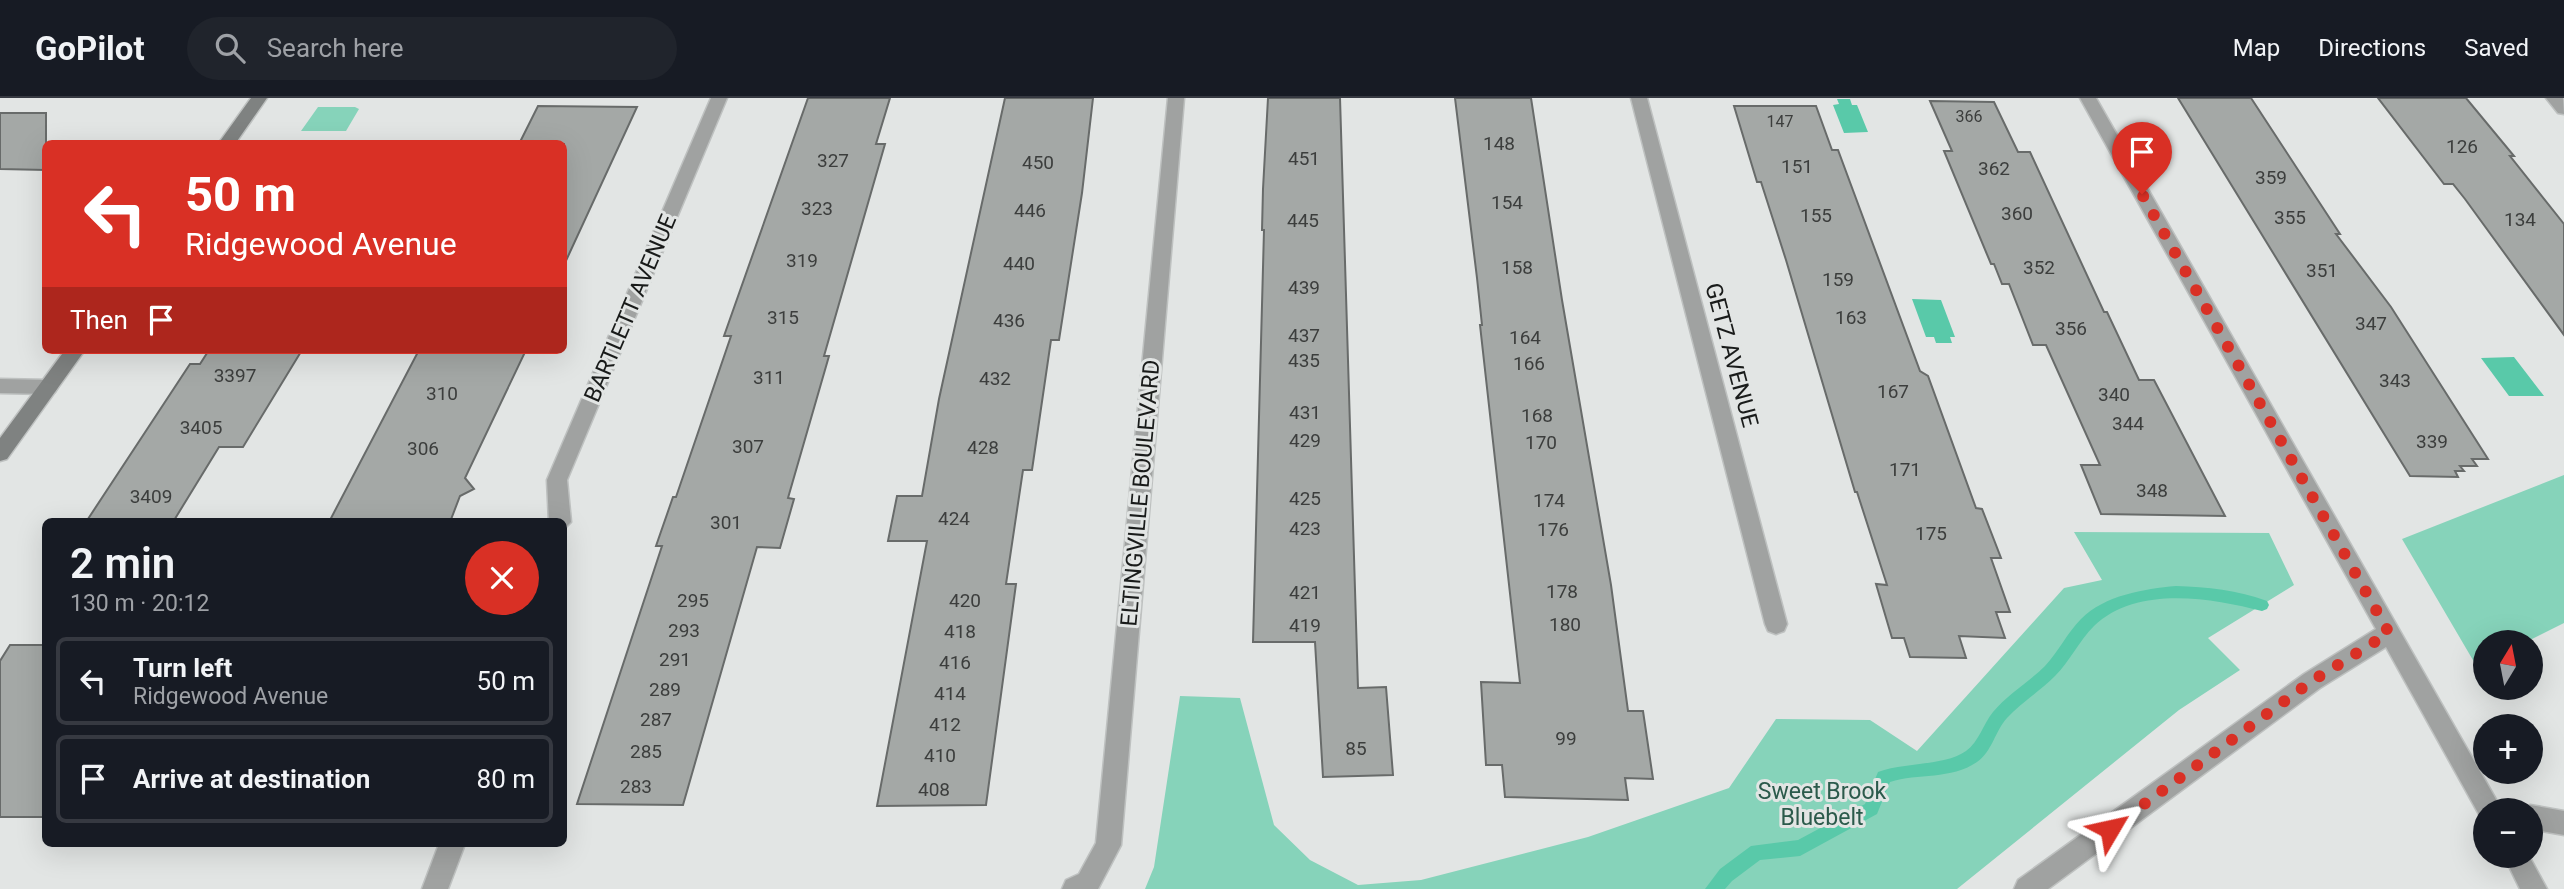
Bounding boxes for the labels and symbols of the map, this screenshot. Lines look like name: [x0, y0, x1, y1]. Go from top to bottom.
house number: 366: [1956, 107, 1982, 126]
house number: 147: [1767, 112, 1793, 131]
pin: [2112, 122, 2172, 194]
house number: 148: [1483, 132, 1515, 155]
house number: 126: [2446, 135, 2478, 158]
house number: 451: [1288, 147, 1320, 170]
house number: 327: [817, 149, 849, 172]
house number: 450: [1022, 151, 1054, 174]
house number: 151: [1781, 155, 1813, 178]
house number: 362: [1978, 157, 2010, 180]
house number: 359: [2255, 166, 2287, 189]
house number: 154: [1491, 191, 1523, 214]
house number: 323: [801, 197, 833, 220]
house number: 446: [1014, 199, 1046, 222]
house number: 360: [2001, 202, 2033, 225]
house number: 155: [1800, 204, 1832, 227]
house number: 355: [2274, 206, 2306, 229]
house number: 134: [2504, 208, 2536, 231]
house number: 445: [1287, 209, 1319, 232]
street label: BARTLETT AVENUE: [579, 210, 682, 406]
house number: 319: [786, 249, 818, 272]
house number: 440: [1003, 252, 1035, 275]
house number: 158: [1501, 256, 1533, 279]
house number: 352: [2023, 256, 2055, 279]
house number: 351: [2306, 259, 2338, 282]
house number: 159: [1822, 268, 1854, 291]
house number: 439: [1288, 276, 1320, 299]
street label: GETZ AVENUE: [1699, 280, 1764, 430]
house number: 315: [767, 306, 799, 329]
house number: 163: [1835, 306, 1867, 329]
house number: 436: [993, 309, 1025, 332]
house number: 347: [2355, 312, 2387, 335]
house number: 356: [2055, 317, 2087, 340]
house number: 437: [1288, 324, 1320, 347]
house number: 164: [1509, 326, 1541, 349]
house number: 435: [1288, 349, 1320, 372]
house number: 166: [1513, 352, 1545, 375]
street label: ELTINGVILLE BOULEVARD: [1115, 359, 1166, 627]
house number: 3397: [214, 364, 256, 387]
house number: 311: [753, 366, 785, 389]
house number: 432: [979, 367, 1011, 390]
house number: 343: [2379, 369, 2411, 392]
house number: 167: [1877, 380, 1909, 403]
house number: 310: [426, 382, 458, 405]
house number: 340: [2098, 383, 2130, 406]
house number: 431: [1289, 401, 1321, 424]
house number: 168: [1521, 404, 1553, 427]
house number: 344: [2112, 412, 2144, 435]
house number: 3405: [180, 416, 222, 439]
house number: 429: [1289, 429, 1321, 452]
house number: 339: [2416, 430, 2448, 453]
house number: 170: [1525, 431, 1557, 454]
house number: 307: [732, 435, 764, 458]
house number: 428: [967, 436, 999, 459]
house number: 306: [407, 437, 439, 460]
house number: 171: [1889, 458, 1921, 481]
house number: 348: [2136, 479, 2168, 502]
house number: 3409: [130, 485, 172, 508]
house number: 425: [1289, 487, 1321, 510]
house number: 174: [1533, 489, 1565, 512]
house number: 424: [938, 507, 970, 530]
house number: 301: [710, 511, 742, 534]
house number: 423: [1289, 517, 1321, 540]
house number: 176: [1537, 518, 1569, 541]
house number: 175: [1915, 522, 1947, 545]
house number: 178: [1546, 580, 1578, 603]
house number: 421: [1289, 581, 1321, 604]
house number: 295: [677, 589, 709, 612]
house number: 420: [949, 589, 981, 612]
house number: 180: [1549, 613, 1581, 636]
house number: 419: [1289, 614, 1321, 637]
house number: 293: [668, 619, 700, 642]
house number: 418: [944, 620, 976, 643]
north arrow: [2473, 630, 2543, 700]
house number: 291: [659, 648, 691, 671]
house number: 416: [939, 651, 971, 674]
house number: 289: [649, 678, 681, 701]
house number: 414: [934, 682, 966, 705]
house number: 287: [640, 708, 672, 731]
house number: 412: [929, 713, 961, 736]
house number: 99: [1555, 727, 1577, 750]
house number: 85: [1345, 737, 1367, 760]
house number: 285: [630, 740, 662, 763]
house number: 410: [924, 744, 956, 767]
house number: 283: [620, 775, 652, 798]
house number: 408: [918, 778, 950, 801]
park label: Sweet Brook Bluebelt: [1758, 778, 1887, 831]
position arrow: [2073, 792, 2147, 866]

